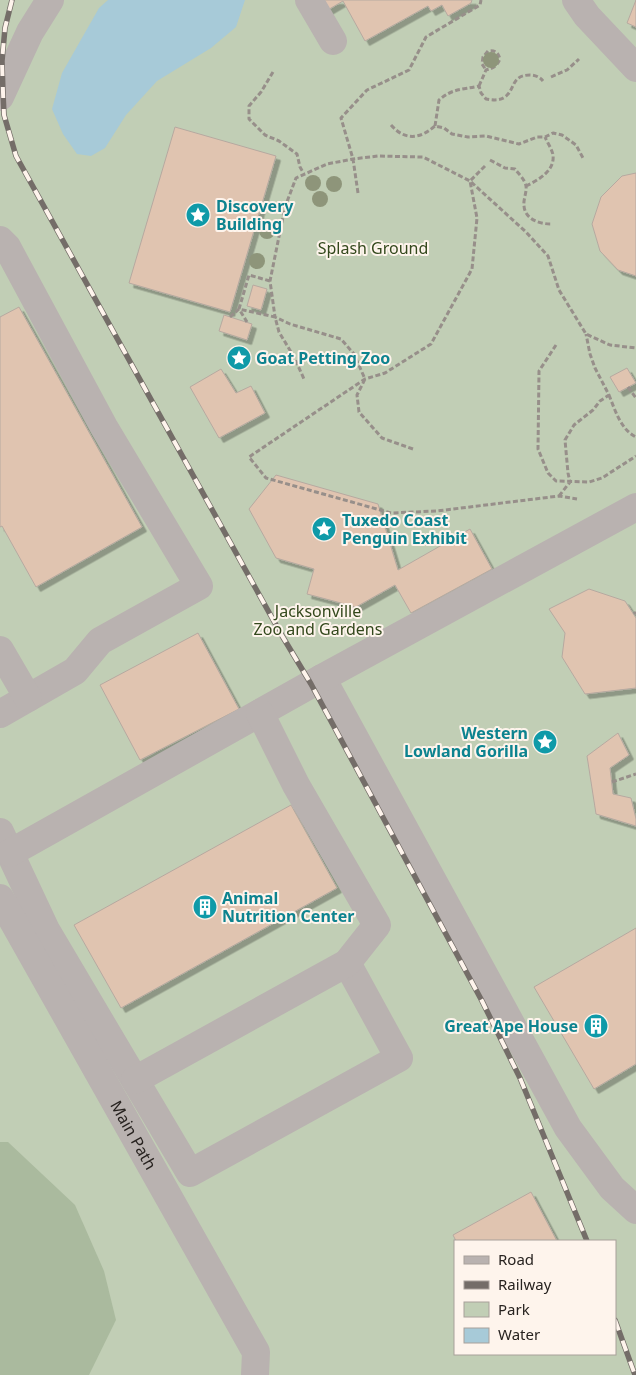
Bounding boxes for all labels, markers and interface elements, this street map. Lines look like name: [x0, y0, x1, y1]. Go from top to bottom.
place label: Discovery Building: [216, 195, 294, 235]
place icon: Discovery Building: [185, 202, 211, 228]
park label: Splash Ground: [318, 237, 428, 259]
place icon: Goat Petting Zoo: [226, 345, 252, 371]
place label: Goat Petting Zoo: [256, 347, 390, 369]
place label: Tuxedo Coast Penguin Exhibit: [342, 509, 467, 549]
place icon: Tuxedo Coast Penguin Exhibit: [311, 516, 337, 542]
park label: Jacksonville Zoo and Gardens: [254, 600, 382, 640]
place label: Western Lowland Gorilla: [404, 722, 528, 762]
place icon: Western Lowland Gorilla: [532, 729, 558, 755]
place label: Animal Nutrition Center: [222, 887, 354, 927]
building icon: Animal Nutrition Center: [192, 894, 218, 920]
building icon: Great Ape House: [583, 1013, 609, 1039]
place label: Great Ape House: [444, 1015, 578, 1037]
street label: Main Path: [105, 1096, 162, 1173]
legend: [454, 1240, 616, 1355]
text: Road: [498, 1249, 534, 1269]
text: Railway: [498, 1274, 552, 1294]
text: Park: [498, 1299, 530, 1319]
text: Water: [498, 1324, 540, 1344]

